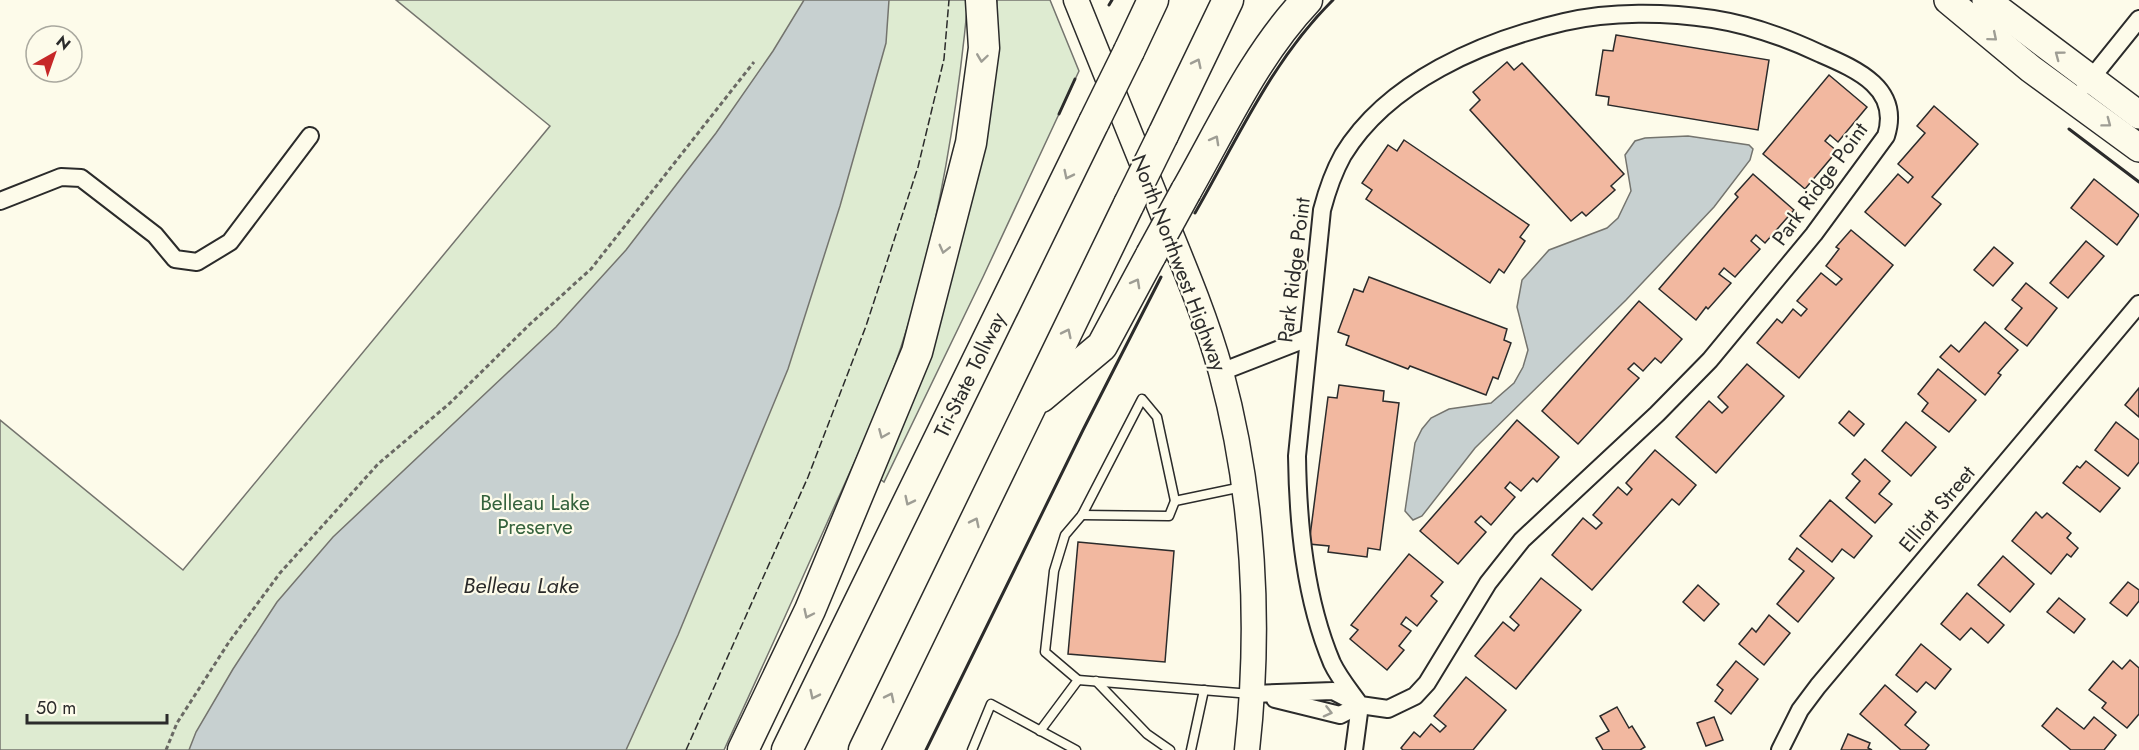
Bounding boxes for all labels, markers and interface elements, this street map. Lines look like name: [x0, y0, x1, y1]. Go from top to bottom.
north arrow: [24, 24, 84, 84]
text: N: [51, 30, 76, 56]
one-way arrow: [1986, 30, 1997, 41]
one-way arrow: [2054, 51, 2065, 62]
one-way arrow: [977, 54, 989, 63]
one-way arrow: [1190, 59, 1202, 70]
street label: Park Ridge Point: [1765, 116, 1875, 252]
one-way arrow: [2100, 116, 2111, 127]
one-way arrow: [1207, 136, 1219, 146]
street label: North Northwest Highway: [1124, 150, 1234, 376]
one-way arrow: [1064, 168, 1076, 179]
street label: Park Ridge Point: [1270, 196, 1318, 344]
one-way arrow: [938, 244, 951, 254]
one-way arrow: [1129, 278, 1140, 289]
street label: Tri-State Tollway: [927, 307, 1014, 443]
one-way arrow: [1059, 329, 1071, 340]
one-way arrow: [878, 428, 890, 439]
street label: Elliott Street: [1892, 459, 1982, 559]
park label: Belleau Lake Preserve: [480, 488, 590, 542]
one-way arrow: [904, 494, 916, 505]
one-way arrow: [968, 517, 980, 528]
water label: Belleau Lake: [463, 569, 579, 601]
one-way arrow: [803, 607, 815, 618]
scale bar: [27, 687, 166, 725]
one-way arrow: [809, 688, 821, 699]
one-way arrow: [882, 693, 894, 704]
text: 50 m: [36, 695, 76, 721]
one-way arrow: [1323, 705, 1333, 718]

